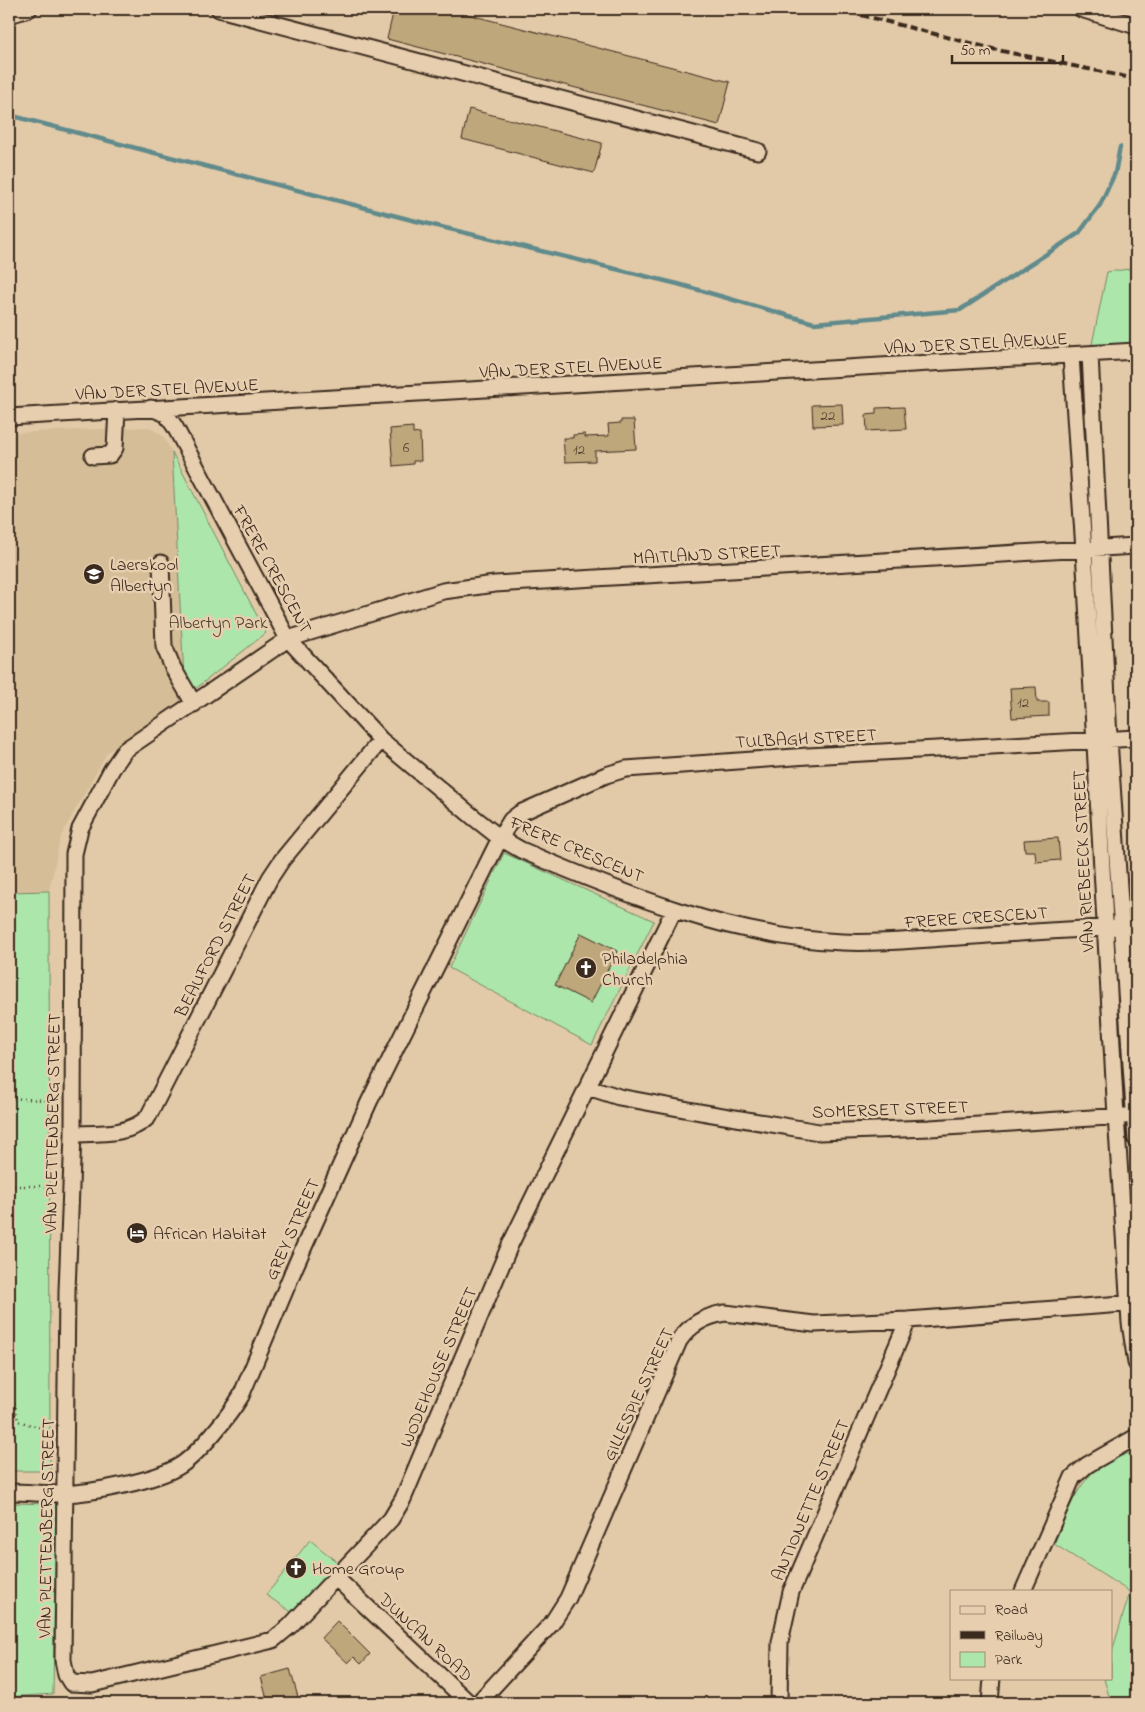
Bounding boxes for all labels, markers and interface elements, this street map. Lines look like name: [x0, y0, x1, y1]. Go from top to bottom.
scale bar: [952, 32, 1064, 64]
text: 50 m: [960, 40, 991, 62]
street label: VAN DER STEL AVENUE: [883, 327, 1069, 363]
street label: VAN DER STEL AVENUE: [478, 351, 664, 387]
street label: VAN DER STEL AVENUE: [74, 373, 260, 409]
house number: 22: [821, 405, 836, 427]
house number: 6: [403, 437, 410, 459]
house number: 12: [573, 439, 586, 461]
street label: FRERE CRESCENT: [225, 500, 317, 639]
street label: MAITLAND STREET: [632, 539, 782, 573]
place label: Laerskool Albertyn: [110, 553, 178, 600]
school or university icon: Laerskool Albertyn: [82, 562, 106, 586]
park label: Albertyn Park: [168, 611, 268, 637]
house number: 12: [1017, 692, 1030, 714]
street label: TULBAGH STREET: [735, 723, 878, 757]
street label: VAN RIEBEECK STREET: [1067, 769, 1103, 954]
street label: FRERE CRESCENT: [504, 810, 647, 891]
street label: BEAUFORD STREET: [169, 870, 264, 1023]
street label: FRERE CRESCENT: [903, 901, 1049, 937]
place label: Philadelphia Church: [602, 947, 688, 994]
church icon: Philadelphia Church: [574, 956, 598, 980]
street label: VAN PLETTENBERG STREET: [39, 1013, 69, 1234]
street label: SOMERSET STREET: [811, 1095, 969, 1127]
street label: GREY STREET: [260, 1175, 328, 1285]
hotel icon: African Habitat: [125, 1221, 149, 1245]
place label: African Habitat: [153, 1222, 267, 1248]
street label: WODEHOUSE STREET: [394, 1284, 485, 1452]
street label: GILLESPIE STREET: [598, 1324, 682, 1466]
street label: ANTIONETTE STREET: [766, 1416, 858, 1585]
street label: VAN PLETTENBERG STREET: [33, 1418, 63, 1639]
church icon: Home Group: [284, 1556, 308, 1580]
place label: Home Group: [312, 1557, 405, 1583]
street label: DUNCAN ROAD: [371, 1587, 478, 1689]
legend: [950, 1590, 1112, 1680]
text: Road: [995, 1599, 1028, 1621]
text: Railway: [995, 1625, 1043, 1648]
text: Park: [995, 1649, 1023, 1671]

